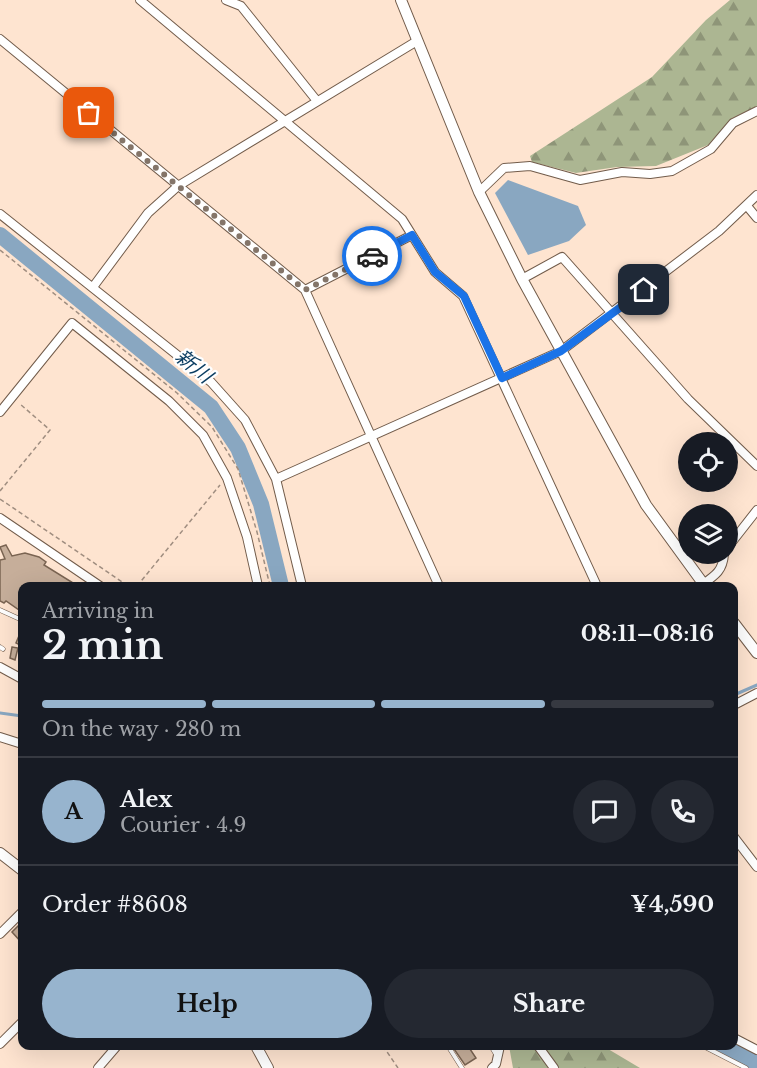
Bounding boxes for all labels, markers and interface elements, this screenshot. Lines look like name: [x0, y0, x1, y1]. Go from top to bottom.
pin: [63, 87, 114, 138]
icon: bag: [72, 96, 105, 129]
courier: [342, 226, 402, 286]
icon: car: [356, 240, 389, 273]
pin: [618, 264, 669, 315]
icon: home: [627, 273, 660, 306]
water label: 新川: [171, 344, 219, 389]
map controls: [678, 432, 738, 564]
button: locate: [678, 432, 738, 492]
button: layers: [678, 504, 738, 564]
text: Arriving in: [42, 599, 154, 623]
text: 08:11–08:16: [581, 620, 714, 647]
text: 2 min: [42, 621, 163, 670]
text: On the way · 280 m: [42, 717, 241, 741]
button: chat: [573, 780, 636, 843]
button: phone: [651, 780, 714, 843]
text: Alex: [120, 786, 173, 813]
text: A: [65, 798, 82, 825]
text: Courier · 4.9: [120, 813, 246, 837]
text: Order #8608: [42, 891, 188, 918]
text: ¥4,590: [630, 891, 714, 918]
button: Help: [42, 969, 372, 1038]
button: Share: [384, 969, 714, 1038]

